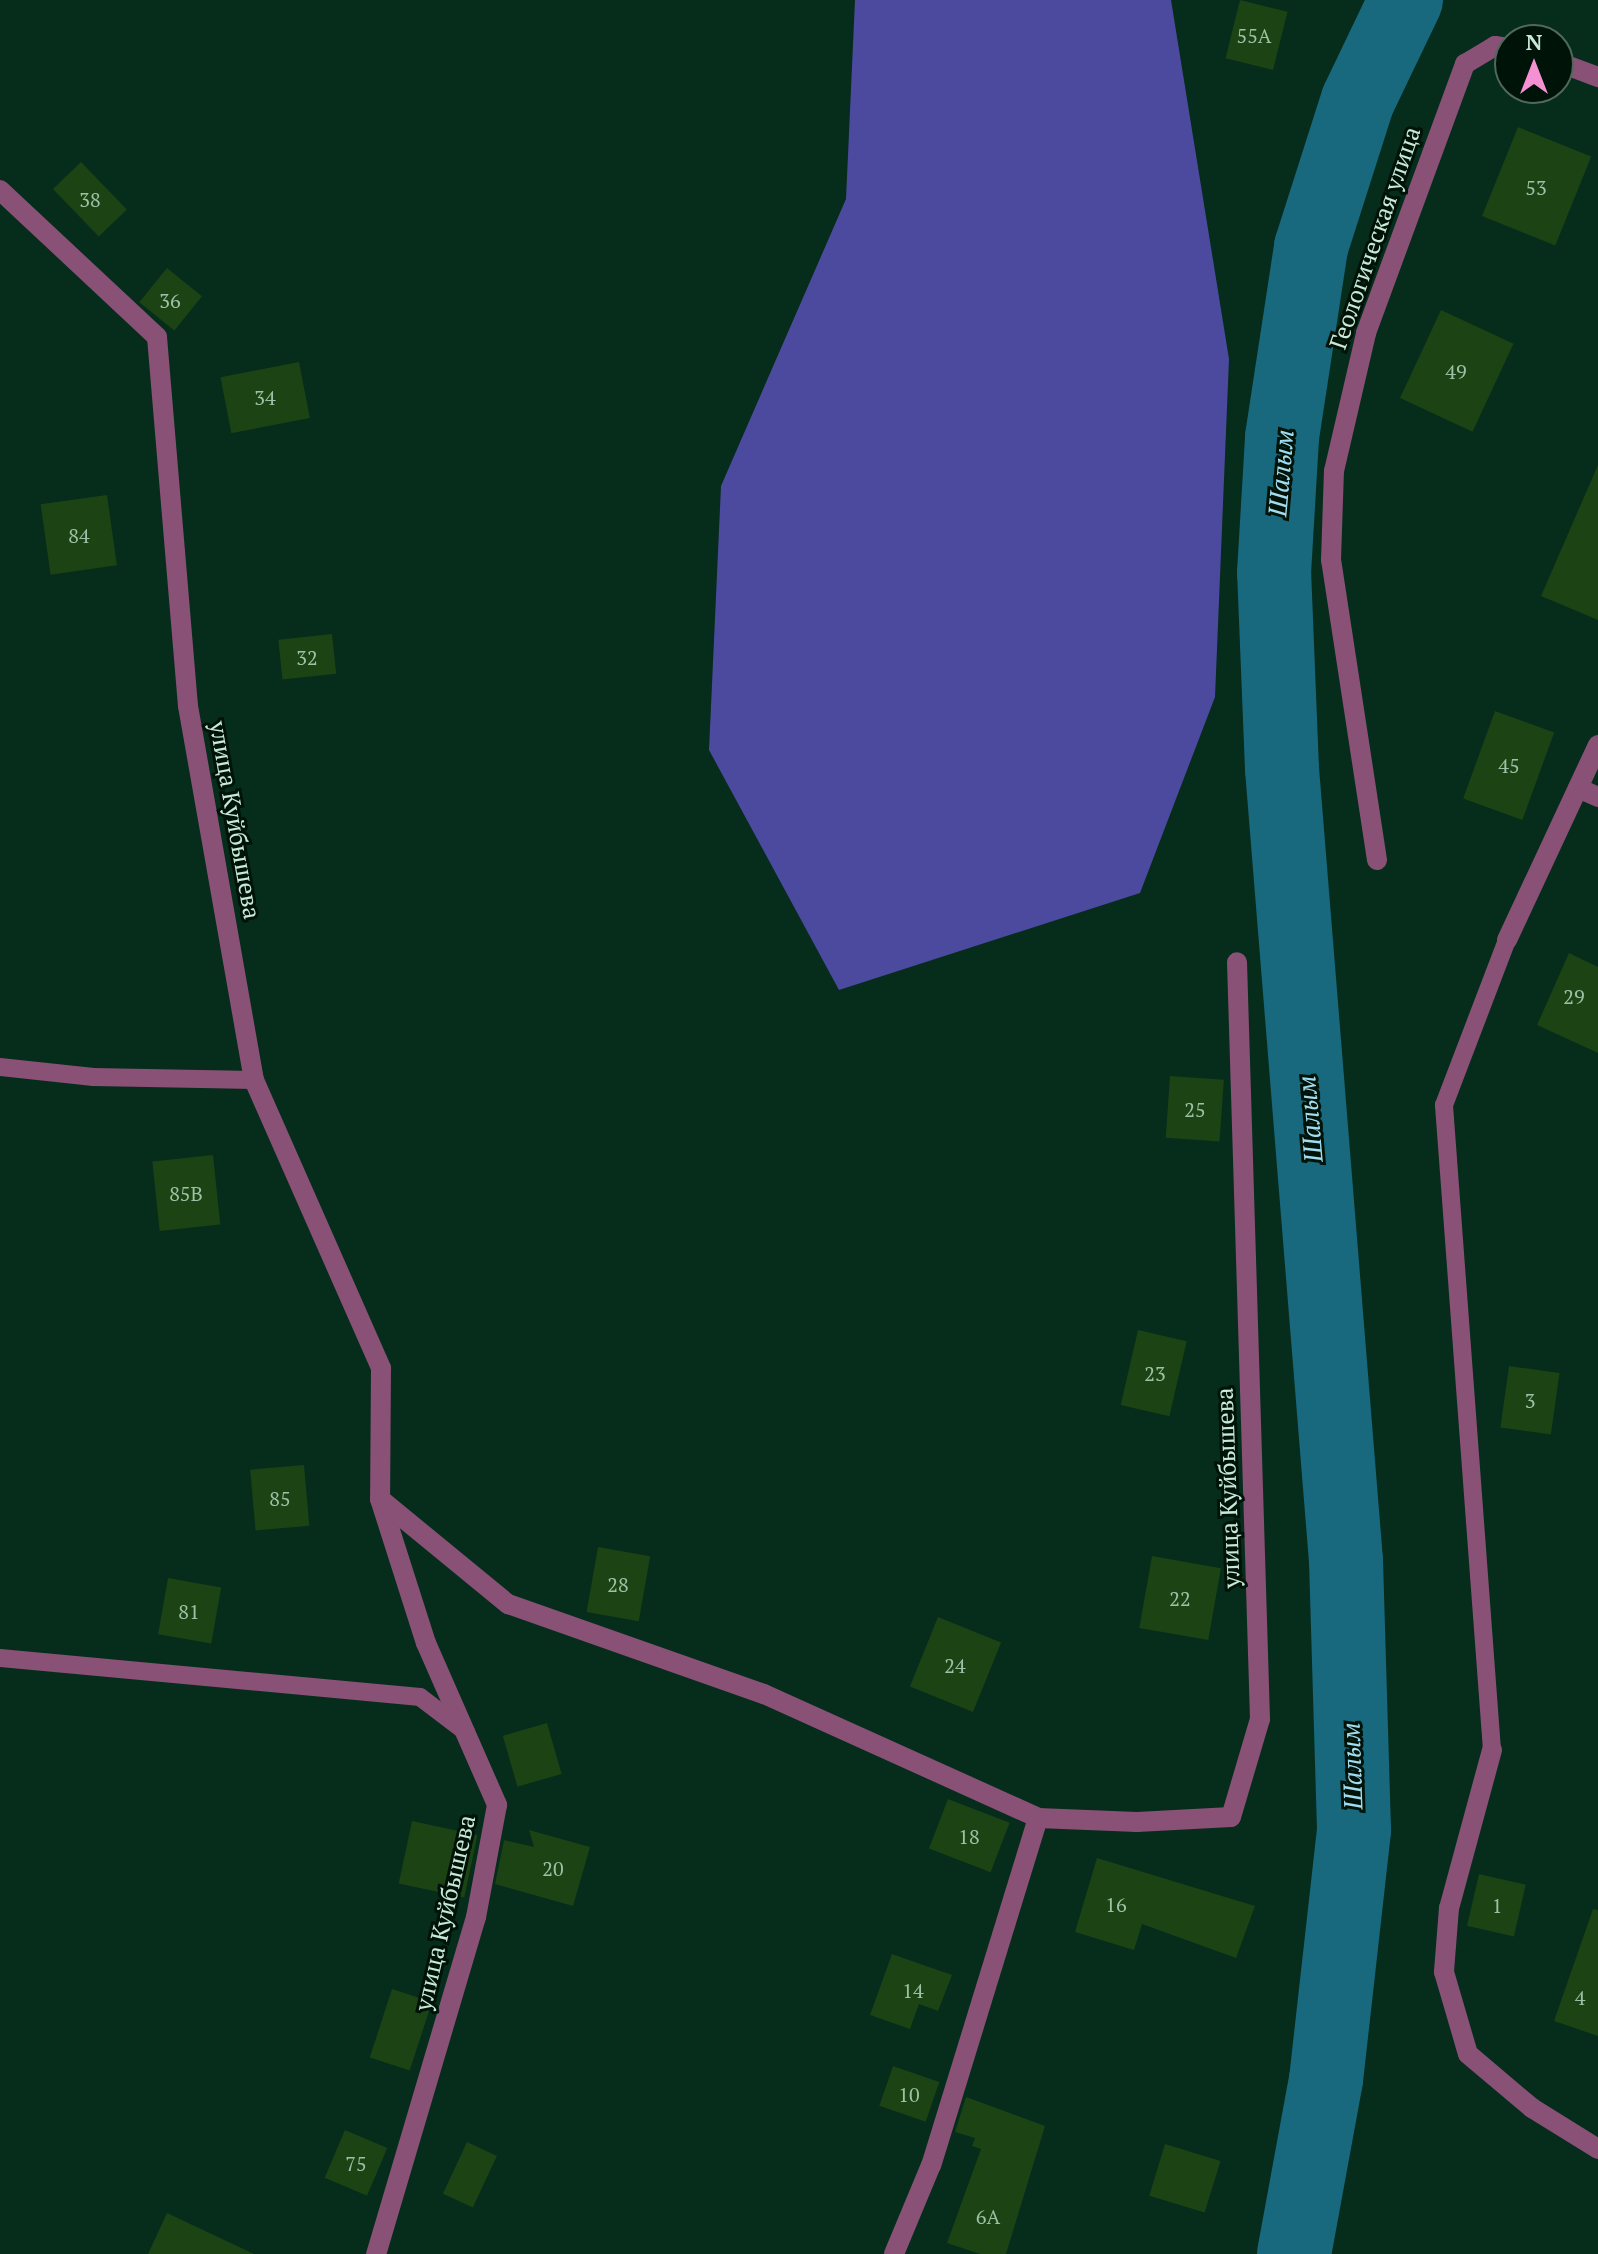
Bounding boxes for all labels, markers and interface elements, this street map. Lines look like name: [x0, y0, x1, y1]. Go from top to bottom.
house number: 55А: [1237, 23, 1271, 47]
north arrow: [1494, 24, 1574, 104]
text: N: [1526, 27, 1542, 56]
street label: Геологическая улица: [1323, 123, 1427, 353]
house number: 53: [1525, 175, 1547, 199]
house number: 38: [79, 187, 101, 211]
house number: 36: [159, 288, 181, 312]
house number: 49: [1445, 359, 1467, 383]
house number: 34: [254, 385, 276, 409]
water label: Шалым: [1262, 428, 1300, 518]
house number: 84: [68, 523, 90, 547]
house number: 32: [296, 645, 318, 669]
street label: улица Куйбышева: [203, 719, 267, 921]
house number: 45: [1498, 753, 1520, 777]
house number: 29: [1563, 984, 1585, 1008]
water label: Шалым: [1291, 1074, 1329, 1164]
house number: 25: [1184, 1097, 1206, 1121]
house number: 85В: [169, 1181, 203, 1205]
house number: 23: [1144, 1361, 1166, 1385]
street label: улица Куйбышева: [1210, 1387, 1246, 1589]
house number: 3: [1525, 1388, 1535, 1412]
house number: 85: [269, 1486, 291, 1510]
house number: 28: [607, 1572, 629, 1596]
house number: 22: [1169, 1586, 1191, 1610]
house number: 81: [178, 1599, 200, 1623]
house number: 24: [944, 1653, 966, 1677]
water label: Шалым: [1335, 1722, 1369, 1810]
street label: улица Куйбышева: [408, 1812, 482, 2014]
house number: 18: [958, 1824, 980, 1848]
house number: 20: [542, 1856, 564, 1880]
house number: 16: [1105, 1892, 1127, 1916]
house number: 1: [1492, 1893, 1502, 1917]
house number: 14: [902, 1978, 924, 2002]
house number: 4: [1575, 1985, 1585, 2009]
house number: 10: [898, 2082, 920, 2106]
house number: 75: [345, 2151, 367, 2175]
house number: 6А: [976, 2204, 1000, 2228]

